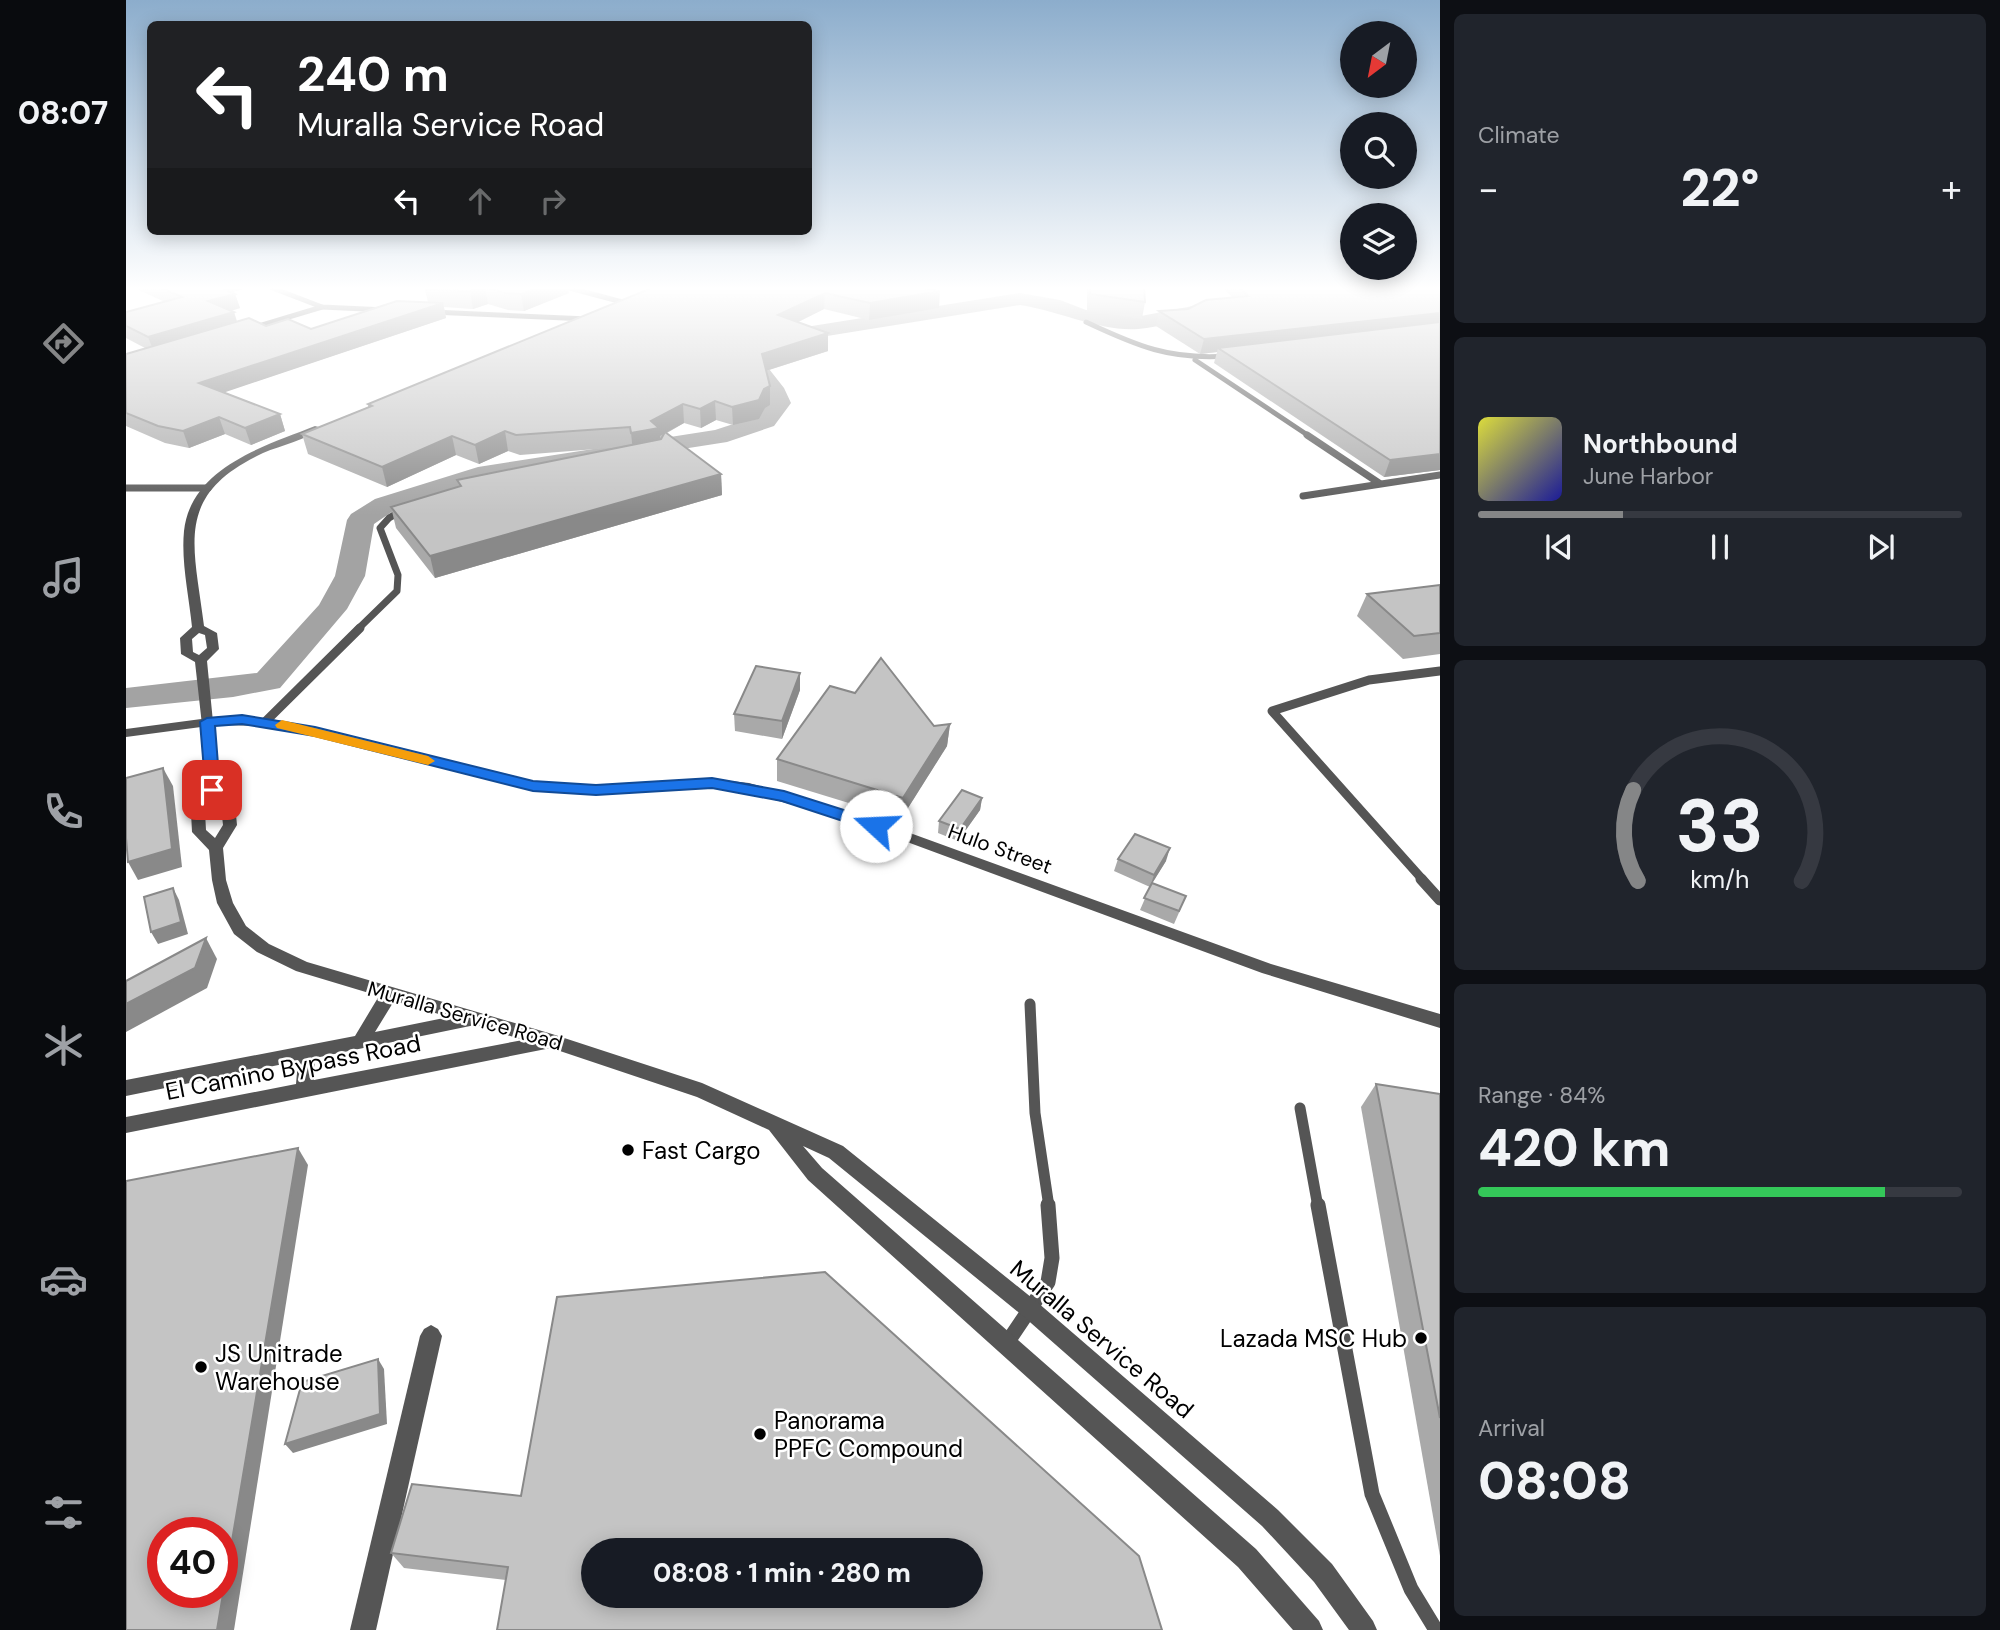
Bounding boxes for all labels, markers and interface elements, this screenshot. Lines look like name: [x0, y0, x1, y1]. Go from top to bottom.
north arrow: [1340, 21, 1418, 98]
map controls: [1340, 21, 1417, 280]
text: 240 m: [297, 42, 449, 106]
icon: left: [182, 49, 273, 140]
text: 08:07: [18, 92, 108, 134]
text: Muralla Service Road: [297, 104, 604, 146]
button: search: [1340, 112, 1417, 189]
text: Climate: [1478, 120, 1560, 150]
text: 22°: [1680, 154, 1760, 222]
text: −: [1478, 164, 1499, 214]
text: +: [1941, 164, 1962, 214]
icon: left: [388, 182, 426, 220]
icon: ahead: [461, 182, 499, 220]
icon: right: [534, 182, 572, 220]
button: layers: [1340, 203, 1417, 280]
icon: directions: [39, 319, 88, 368]
text: Northbound: [1583, 427, 1738, 461]
text: June Harbor: [1583, 461, 1713, 491]
icon: previous: [1540, 528, 1578, 566]
icon: pause: [1701, 528, 1739, 566]
icon: next: [1862, 528, 1900, 566]
icon: music: [39, 553, 88, 602]
pin: [182, 760, 242, 820]
icon: arrive: [193, 771, 231, 809]
text: 33: [1676, 779, 1764, 874]
icon: phone: [39, 787, 88, 836]
position arrow: [839, 789, 913, 863]
street label: Hulo Street: [944, 817, 1056, 881]
text: km/h: [1690, 863, 1750, 896]
street label: Muralla Service Road: [364, 975, 566, 1057]
icon: climate: [39, 1021, 88, 1070]
street label: El Camino Bypass Road: [163, 1027, 423, 1107]
text: Range · 84%: [1478, 1080, 1605, 1110]
text: 420 km: [1478, 1114, 1670, 1182]
place label: Fast Cargo: [642, 1135, 760, 1166]
marker: Fast Cargo: [620, 1142, 636, 1158]
street label: Muralla Service Road: [1004, 1253, 1200, 1425]
icon: car: [39, 1255, 88, 1304]
place label: Lazada MSC Hub: [1220, 1323, 1407, 1354]
marker: Lazada MSC Hub: [1413, 1330, 1429, 1346]
place label: JS Unitrade Warehouse: [215, 1338, 343, 1397]
marker: JS Unitrade Warehouse: [193, 1359, 209, 1375]
place label: Panorama PPFC Compound: [774, 1405, 963, 1464]
text: Arrival: [1478, 1413, 1545, 1443]
marker: Panorama PPFC Compound: [752, 1426, 768, 1442]
text: 08:08: [1478, 1447, 1631, 1515]
icon: filters: [39, 1488, 88, 1537]
speed limit sign: 40: [147, 1517, 238, 1608]
text: 08:08 · 1 min · 280 m: [653, 1556, 911, 1590]

